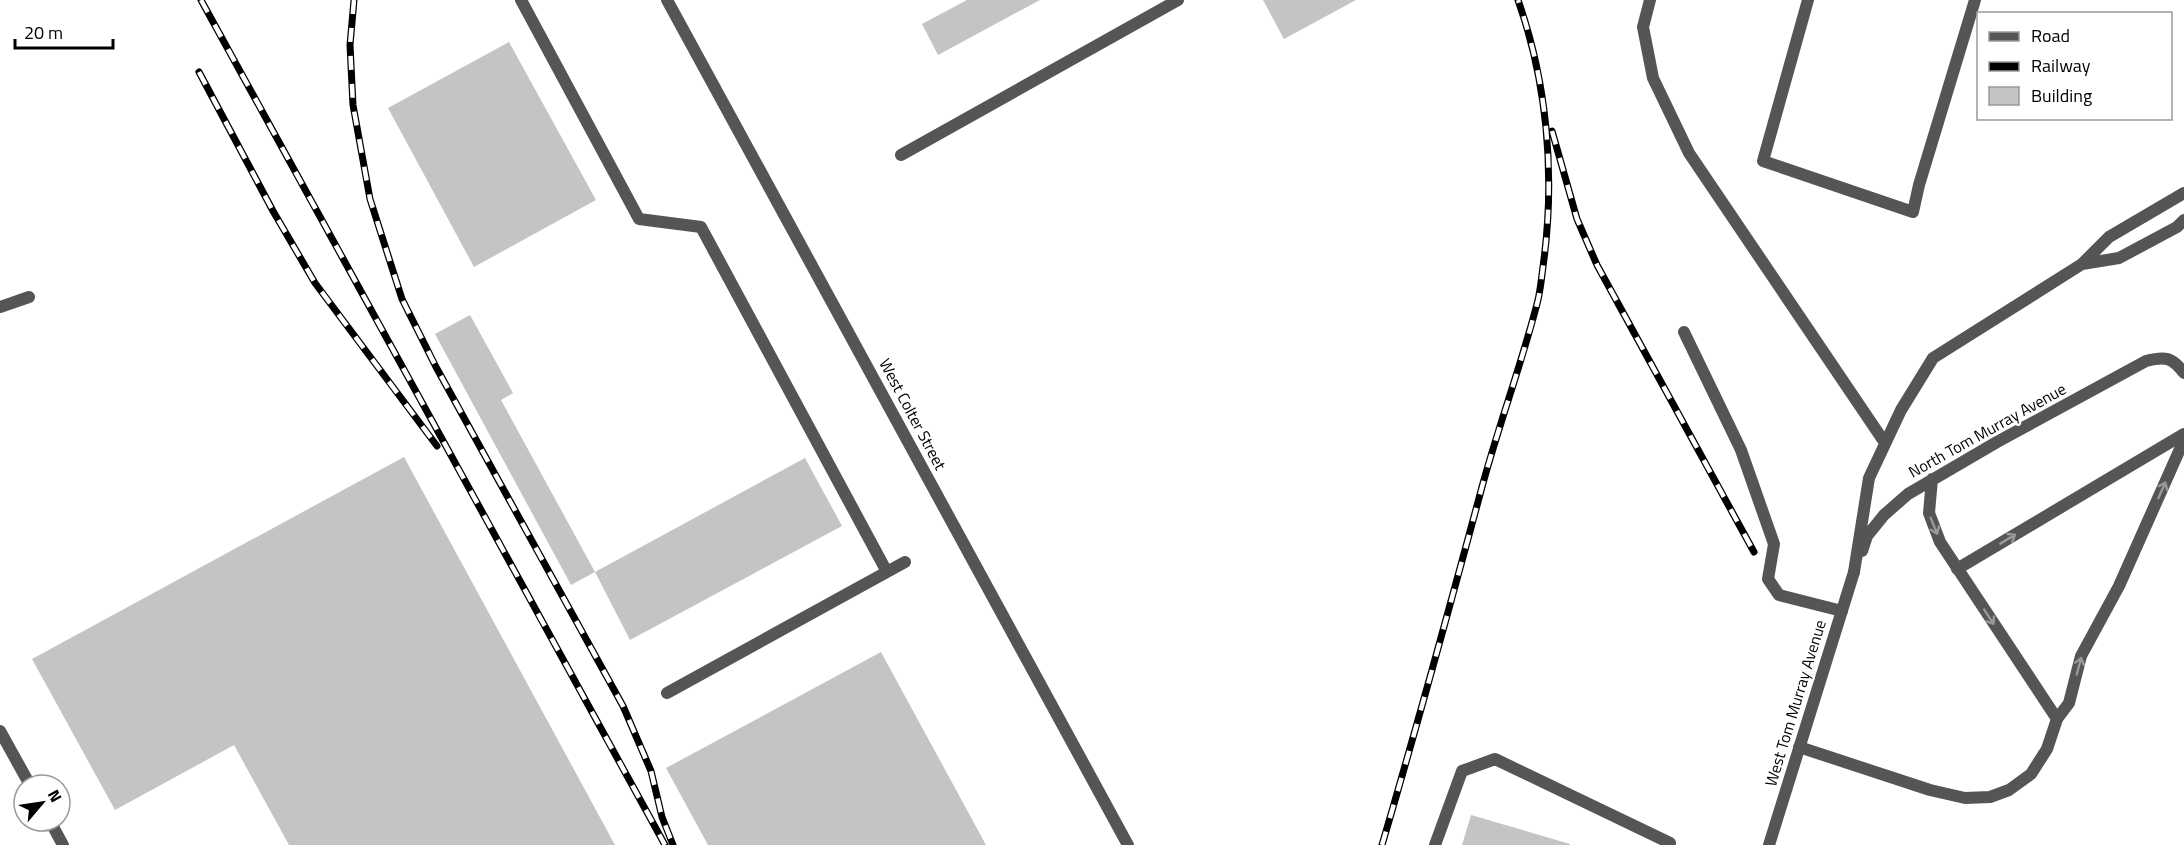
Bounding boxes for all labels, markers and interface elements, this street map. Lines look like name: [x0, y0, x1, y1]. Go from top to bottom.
scale bar: [15, 12, 112, 50]
legend: [1977, 12, 2172, 120]
text: 20 m: [24, 19, 63, 46]
text: Road: [2031, 22, 2070, 49]
text: Railway: [2031, 52, 2091, 79]
text: Building: [2031, 82, 2092, 109]
street label: West Colter Street: [873, 354, 953, 474]
street label: North Tom Murray Avenue: [1904, 377, 2070, 483]
one-way arrow: [2157, 481, 2168, 499]
one-way arrow: [1929, 516, 1940, 535]
one-way arrow: [1999, 532, 2016, 544]
one-way arrow: [1983, 609, 1996, 626]
street label: West Tom Murray Avenue: [1758, 617, 1832, 789]
one-way arrow: [2073, 657, 2085, 676]
north arrow: [12, 773, 72, 833]
text: N: [42, 785, 68, 806]

